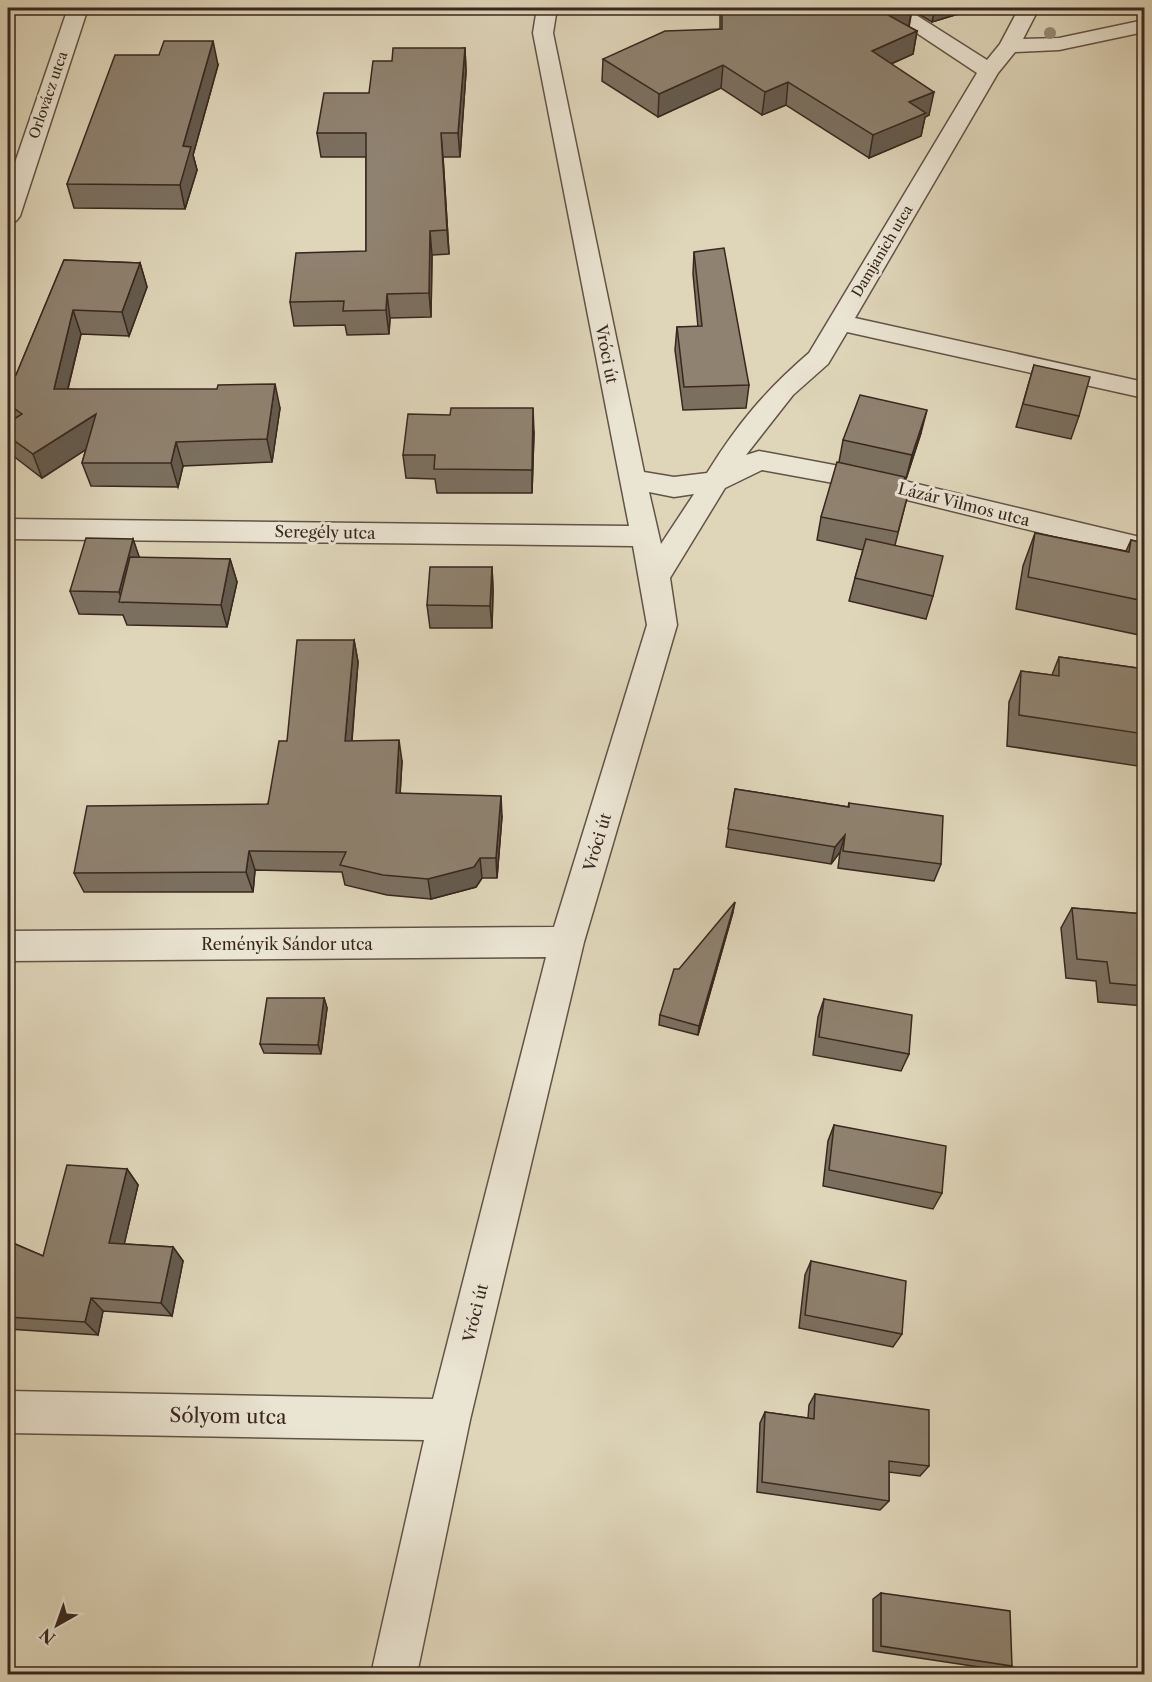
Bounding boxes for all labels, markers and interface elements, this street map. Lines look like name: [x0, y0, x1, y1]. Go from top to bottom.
street label: Orlovácz utca: [25, 48, 72, 141]
street label: Damjanich utca: [847, 201, 917, 300]
street label: Vróci út: [591, 322, 623, 385]
street label: Lázár Vilmos utca: [896, 478, 1033, 530]
street label: Seregély utca: [274, 521, 376, 543]
street label: Vróci út: [578, 810, 615, 874]
street label: Reményik Sándor utca: [201, 934, 373, 954]
street label: Vróci út: [458, 1281, 492, 1345]
street label: Sólyom utca: [169, 1403, 287, 1429]
north arrow: [27, 1595, 87, 1655]
text: N: [36, 1624, 59, 1649]

